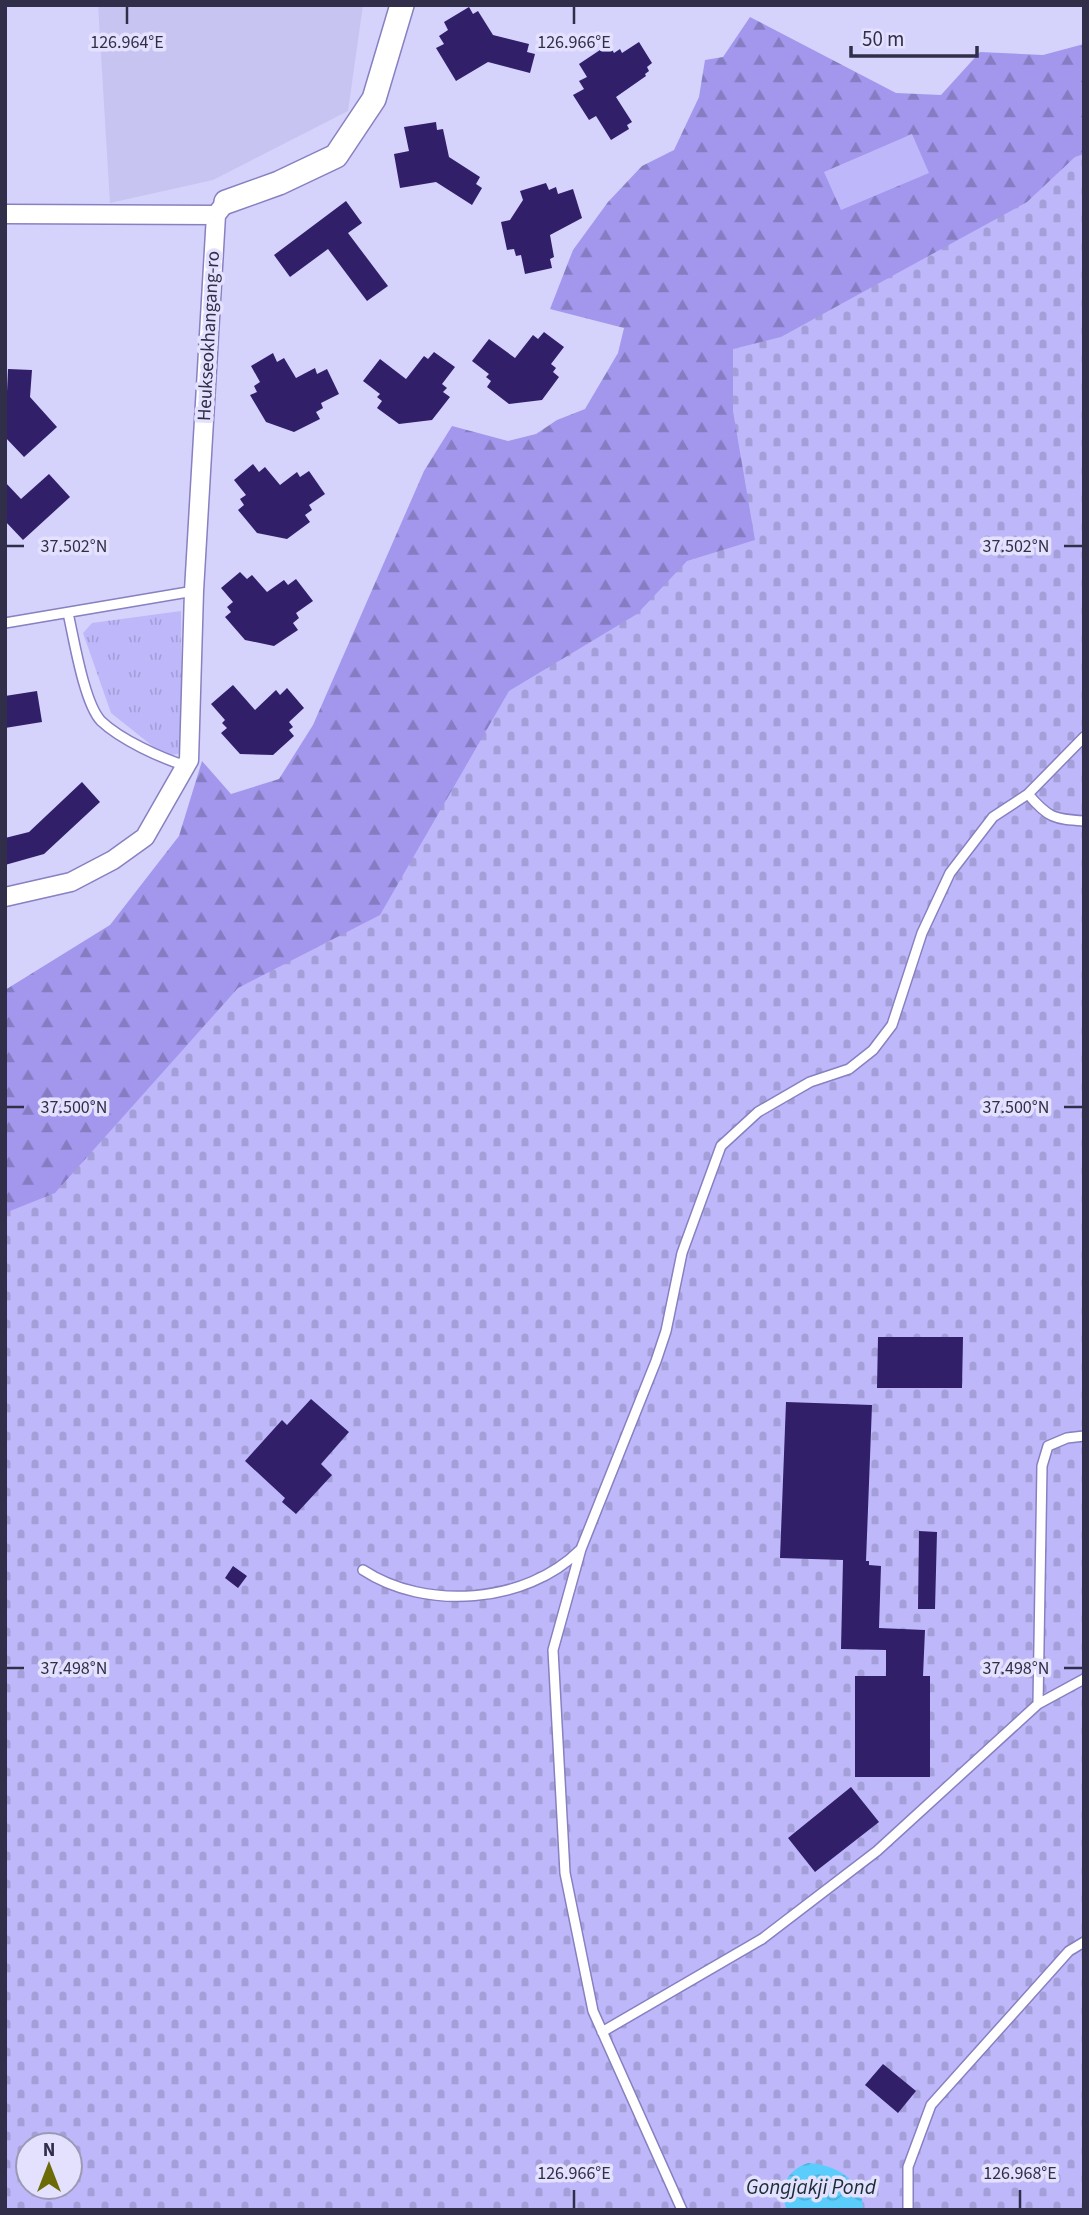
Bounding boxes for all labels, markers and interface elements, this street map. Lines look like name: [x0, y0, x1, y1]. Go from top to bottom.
scale bar: [851, 14, 977, 58]
text: 50 m: [862, 24, 904, 54]
text: 126.964°E: [90, 30, 164, 55]
text: 126.966°E: [537, 30, 611, 55]
street label: Heukseokhangang-ro: [191, 250, 227, 422]
text: 37.502°N: [41, 534, 107, 559]
text: 37.502°N: [983, 534, 1049, 559]
text: 37.500°N: [41, 1095, 107, 1120]
text: 37.500°N: [983, 1095, 1049, 1120]
text: 37.498°N: [41, 1656, 107, 1681]
text: 37.498°N: [983, 1656, 1049, 1681]
north arrow: [14, 2131, 84, 2201]
text: N: [43, 2137, 55, 2164]
text: 126.966°E: [537, 2161, 611, 2186]
text: 126.968°E: [983, 2161, 1057, 2186]
water label: Gongjakji Pond: [746, 2172, 877, 2202]

